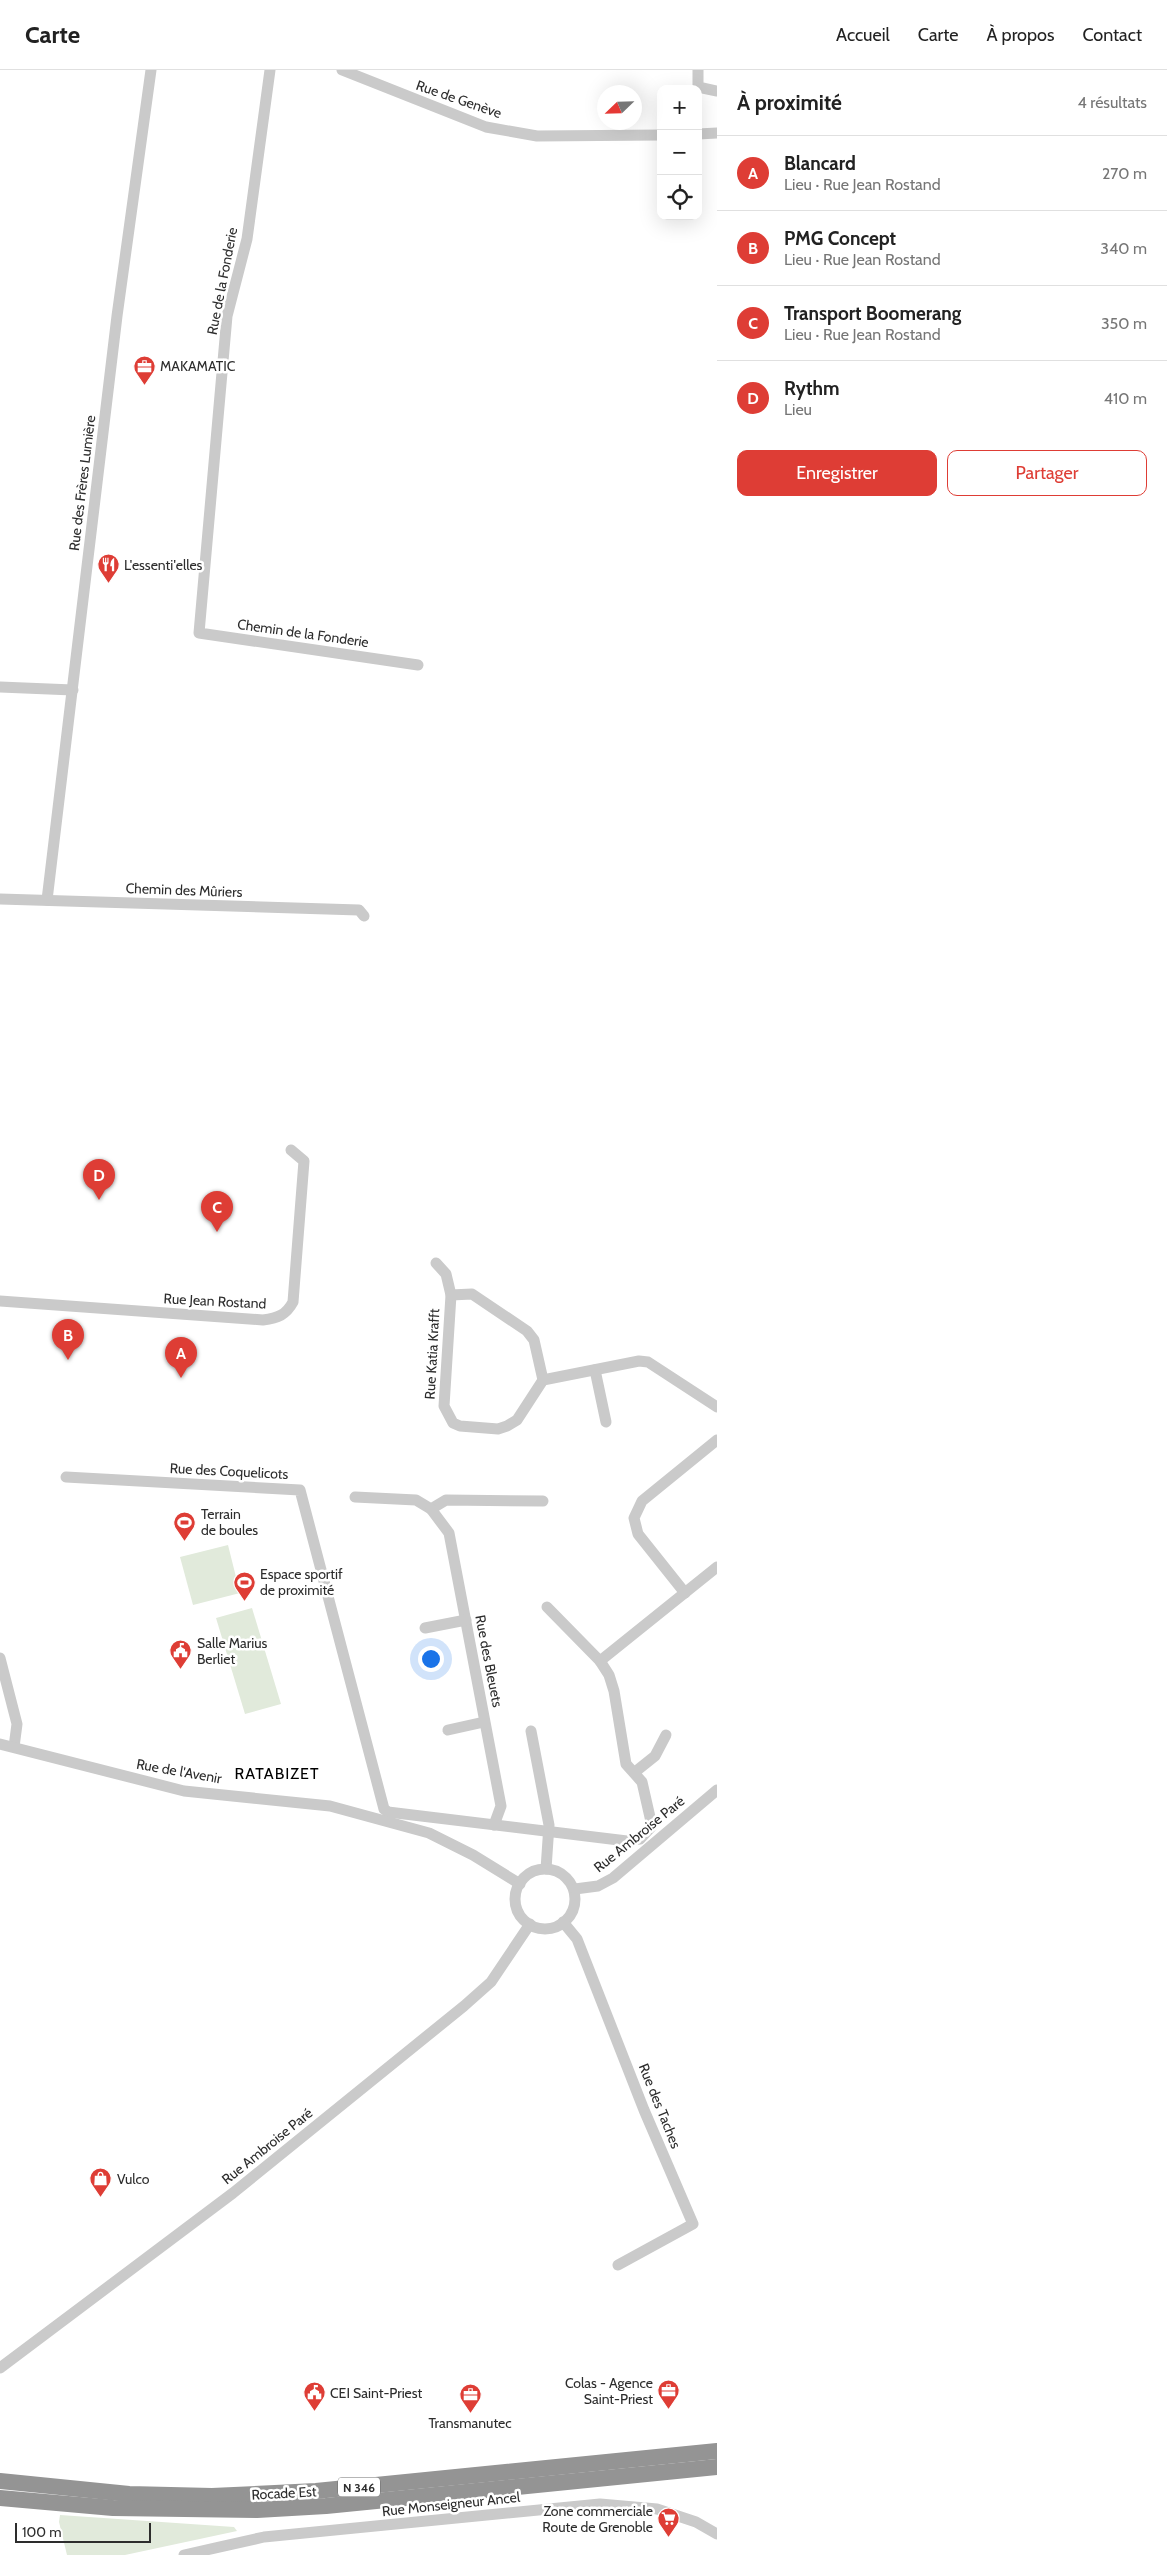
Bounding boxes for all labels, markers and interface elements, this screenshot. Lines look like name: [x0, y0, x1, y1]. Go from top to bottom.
text: Carte: [25, 20, 80, 49]
text: Accueil: [836, 24, 890, 46]
text: Carte: [918, 24, 958, 46]
text: À propos: [986, 24, 1054, 46]
text: Contact: [1082, 24, 1142, 46]
street label: Rue de Genève: [414, 76, 504, 122]
north arrow: [597, 85, 642, 130]
map controls: [657, 85, 702, 220]
button: +: [657, 85, 702, 130]
text: À proximité: [737, 90, 842, 115]
text: 4 résultats: [1077, 93, 1147, 112]
button: −: [657, 130, 702, 175]
text: Blancard: [784, 152, 856, 175]
text: A: [748, 164, 758, 183]
text: 270 m: [1102, 164, 1147, 183]
button: locate: [657, 175, 702, 220]
text: Lieu · Rue Jean Rostand: [784, 175, 941, 194]
street label: Rue de la Fonderie: [203, 226, 241, 336]
text: PMG Concept: [784, 227, 896, 250]
text: B: [748, 239, 758, 258]
text: 340 m: [1100, 239, 1147, 258]
text: Lieu · Rue Jean Rostand: [784, 250, 941, 269]
text: Transport Boomerang: [784, 302, 961, 325]
text: C: [748, 314, 758, 333]
text: 350 m: [1101, 314, 1147, 333]
text: Lieu · Rue Jean Rostand: [784, 325, 941, 344]
office icon: MAKAMATIC: [132, 354, 156, 385]
place label: MAKAMATIC: [160, 357, 236, 375]
text: Rythm: [784, 377, 839, 400]
text: D: [747, 389, 759, 408]
text: 410 m: [1104, 389, 1147, 408]
text: Lieu: [784, 400, 812, 419]
street label: Rue des Frères Lumière: [65, 414, 99, 552]
button: Enregistrer: [737, 450, 937, 496]
button: Partager: [947, 450, 1147, 496]
restaurant icon: L'essenti'elles: [96, 553, 120, 584]
place label: L'essenti'elles: [124, 556, 203, 574]
street label: Chemin de la Fonderie: [236, 615, 370, 651]
street label: Chemin des Mûriers: [125, 879, 243, 901]
pin: D: [83, 1159, 115, 1200]
pin: C: [201, 1191, 233, 1232]
street label: Rue Jean Rostand: [163, 1289, 267, 1313]
street label: Rue Katia Krafft: [421, 1308, 443, 1400]
pin: B: [52, 1319, 84, 1360]
pin: A: [165, 1337, 197, 1378]
street label: Rue des Coquelicots: [169, 1459, 289, 1483]
place label: Terrain de boules: [201, 1505, 258, 1539]
sports icon: Terrain de boules: [173, 1510, 197, 1541]
place label: Espace sportif de proximité: [260, 1565, 343, 1599]
sports icon: Espace sportif de proximité: [232, 1570, 256, 1601]
street label: Rue des Bleuets: [471, 1613, 507, 1709]
place label: Salle Marius Berliet: [197, 1634, 267, 1668]
public building icon: Salle Marius Berliet: [169, 1639, 193, 1670]
your location: [418, 1646, 444, 1672]
street label: Rue de l'Avenir: [135, 1755, 224, 1787]
district label: RATABIZET: [235, 1764, 319, 1783]
street label: Rue Ambroise Paré: [590, 1792, 688, 1876]
street label: Rue des Taches: [635, 2061, 685, 2151]
street label: Rue Ambroise Paré: [218, 2104, 316, 2188]
shop icon: Vulco: [89, 2167, 113, 2198]
place label: Vulco: [117, 2170, 150, 2188]
place label: Colas - Agence Saint-Priest: [565, 2374, 653, 2408]
office icon: Colas - Agence Saint-Priest: [657, 2379, 681, 2410]
public building icon: CEI Saint-Priest: [302, 2381, 326, 2412]
office icon: Transmanutec: [458, 2383, 482, 2414]
place label: CEI Saint-Priest: [330, 2384, 423, 2402]
place label: Transmanutec: [428, 2414, 512, 2432]
road number: N 346: [338, 2478, 380, 2496]
street label: Rocade Est: [251, 2482, 317, 2504]
street label: Rue Monseigneur Ancel: [381, 2488, 522, 2520]
place label: Zone commerciale Route de Grenoble: [542, 2502, 653, 2536]
supermarket icon: Zone commerciale Route de Grenoble: [657, 2507, 681, 2538]
scale bar: [15, 2520, 151, 2543]
text: 100 m: [22, 2523, 62, 2541]

